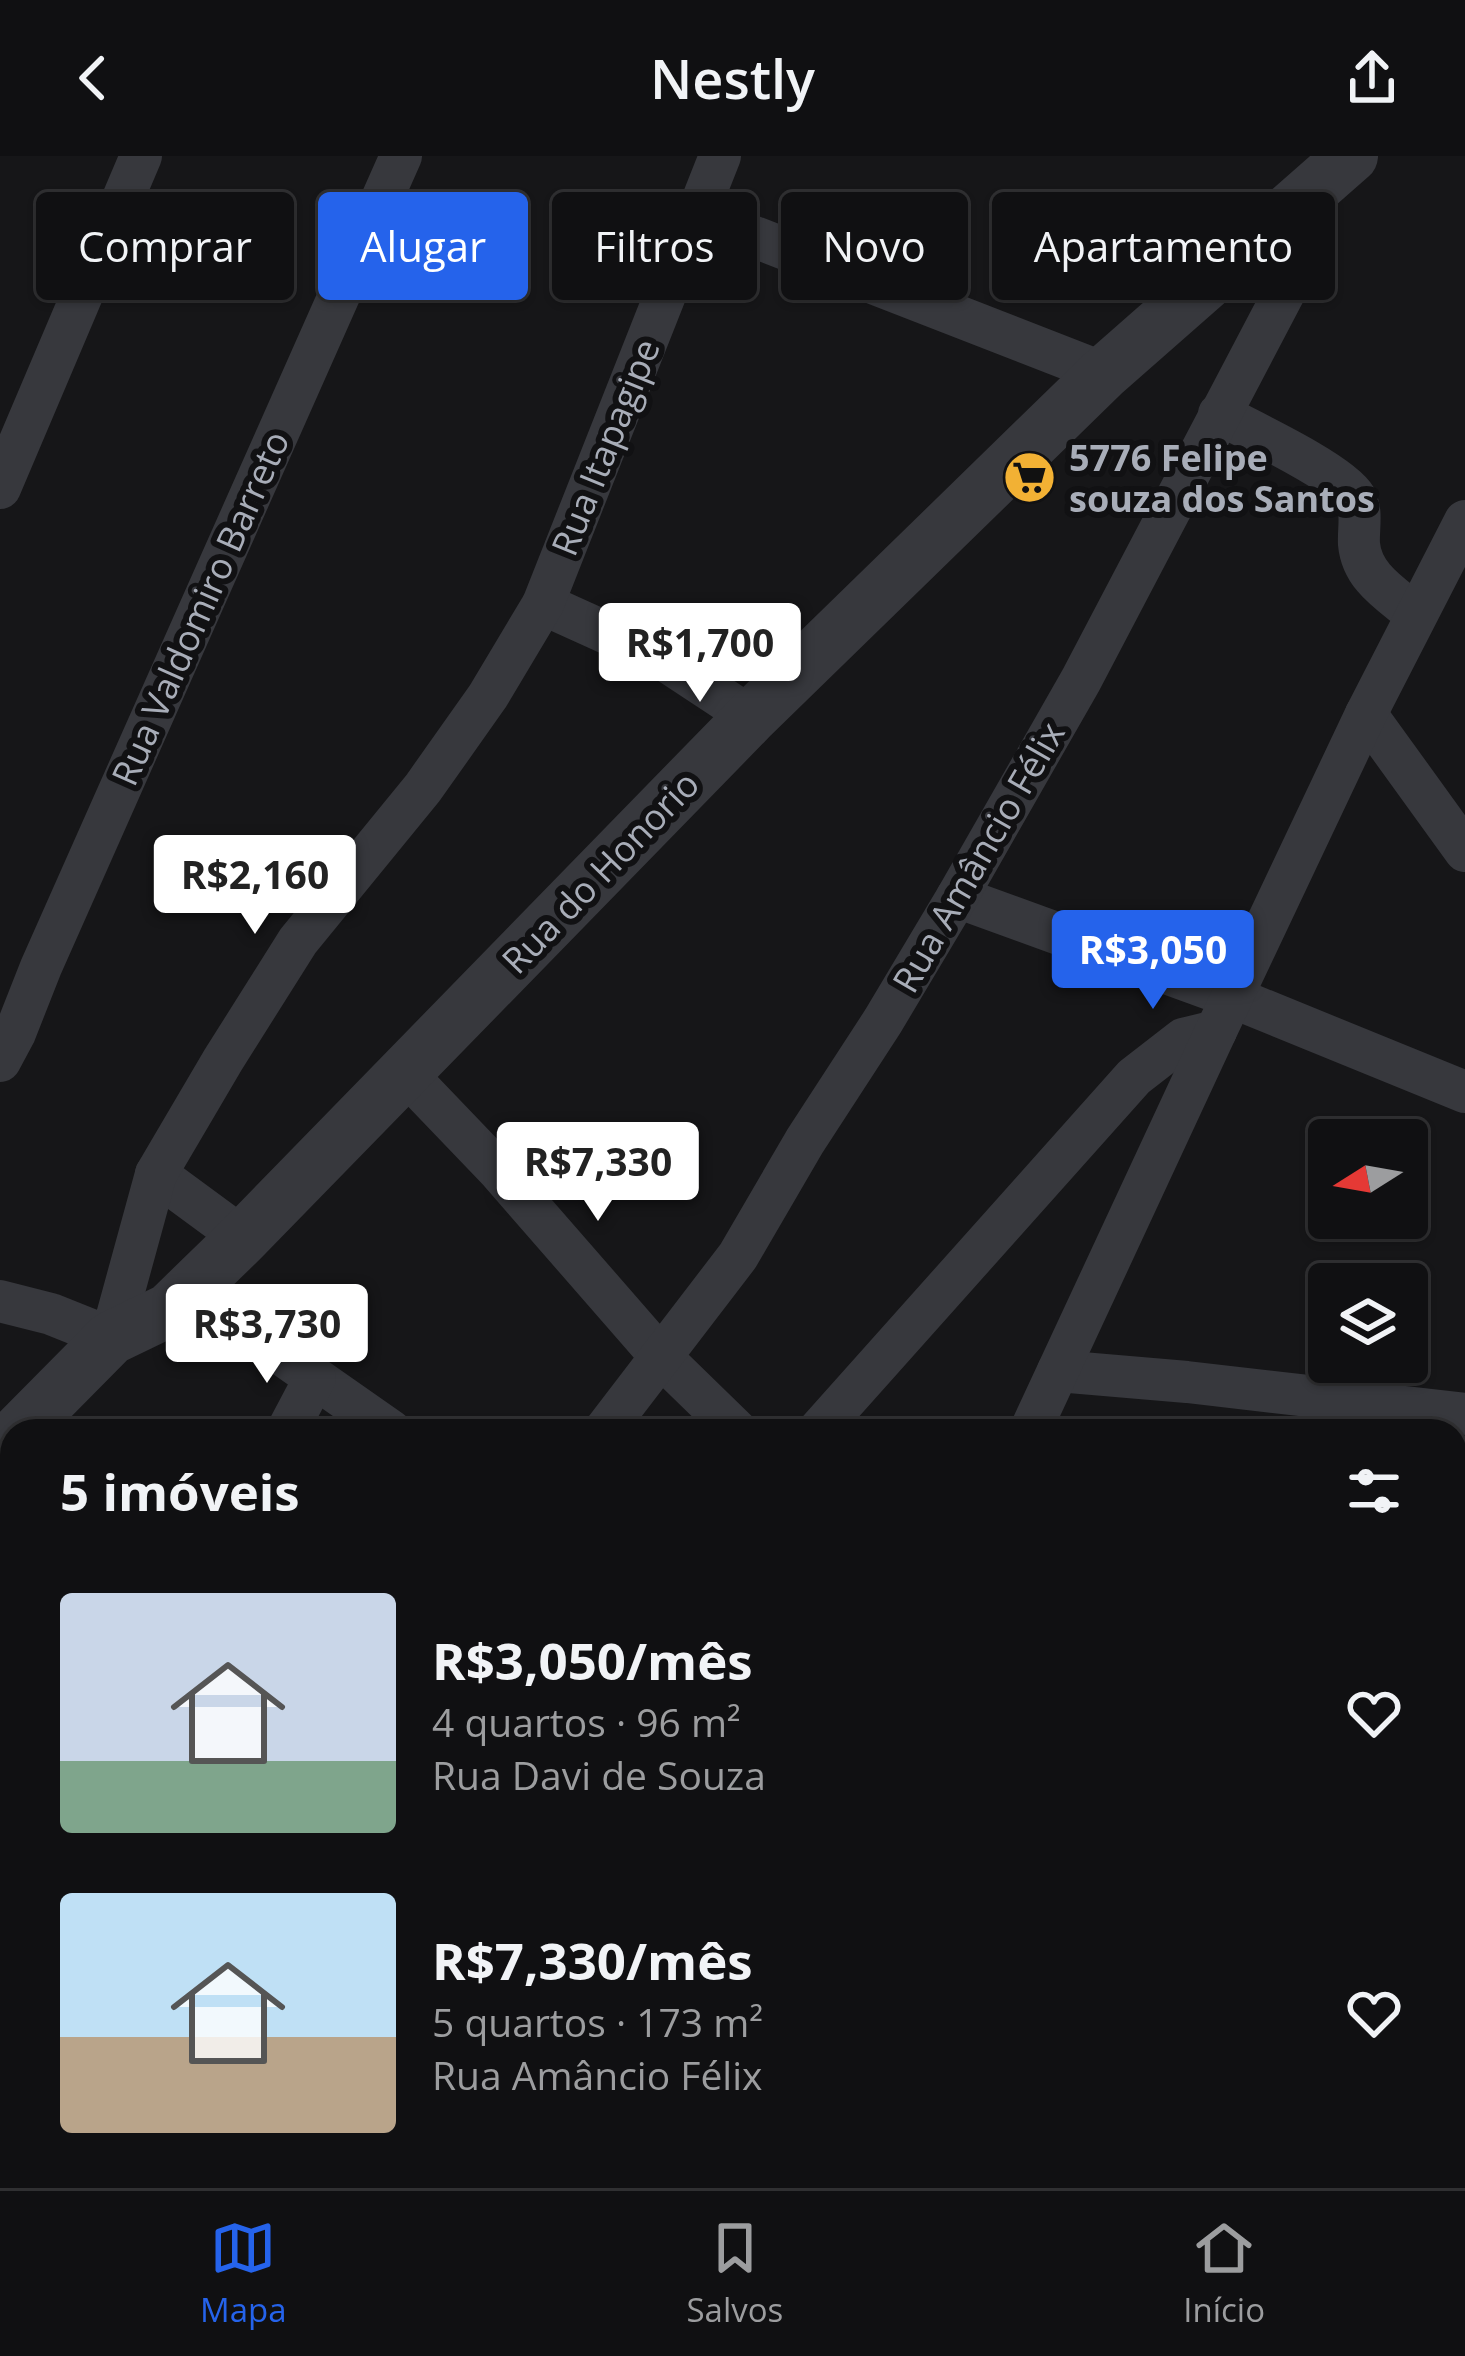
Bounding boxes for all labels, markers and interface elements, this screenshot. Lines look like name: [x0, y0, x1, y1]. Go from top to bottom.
text: Nestly: [650, 41, 815, 115]
icon: back: [60, 45, 126, 111]
icon: share: [1339, 45, 1405, 111]
chip: Comprar: [36, 192, 294, 300]
chip: Alugar: [318, 192, 528, 300]
chip: Filtros: [552, 192, 757, 300]
chip: Novo: [781, 192, 968, 300]
chip: Apartamento: [992, 192, 1335, 300]
street label: Rua Itapagipe: [539, 331, 671, 563]
street label: Rua Valdomiro Barreto: [100, 423, 300, 793]
place label: 5776 Felipe souza dos Santos: [1069, 433, 1375, 523]
supermarket icon: 5776 Felipe souza dos Santos: [1002, 450, 1058, 506]
pin: R$1,700: [589, 603, 811, 705]
text: R$1,700: [626, 615, 774, 668]
street label: Rua Amâncio Félix: [881, 713, 1076, 1001]
street label: Rua do Honorio: [491, 760, 709, 984]
pin: R$2,160: [144, 835, 366, 937]
text: R$2,160: [181, 847, 329, 900]
pin: R$3,050: [1042, 910, 1264, 1012]
text: R$3,050: [1079, 922, 1227, 975]
north arrow: [1308, 1119, 1428, 1239]
map controls: [1308, 1119, 1428, 1383]
pin: R$7,330: [487, 1122, 709, 1224]
text: R$7,330: [524, 1134, 672, 1187]
button: layers: [1308, 1263, 1428, 1383]
pin: R$3,730: [156, 1284, 378, 1386]
text: R$3,730: [193, 1296, 341, 1349]
text: 5 imóveis: [60, 1456, 300, 1526]
icon: filters: [1341, 1458, 1407, 1524]
text: R$3,050/mês: [432, 1625, 753, 1695]
icon: home: [156, 1641, 300, 1785]
icon: heart: [1341, 1680, 1407, 1746]
text: 4 quartos · 96 m²: [432, 1695, 741, 1748]
text: Rua Davi de Souza: [432, 1748, 766, 1801]
text: R$7,330/mês: [432, 1925, 753, 1995]
icon: home: [156, 1941, 300, 2085]
icon: heart: [1341, 1980, 1407, 2046]
text: 5 quartos · 173 m²: [432, 1995, 763, 2048]
text: Rua Amâncio Félix: [432, 2048, 762, 2101]
tab: Mapa: [200, 2215, 287, 2332]
tab: Salvos: [686, 2215, 783, 2332]
tab: Início: [1183, 2215, 1265, 2332]

